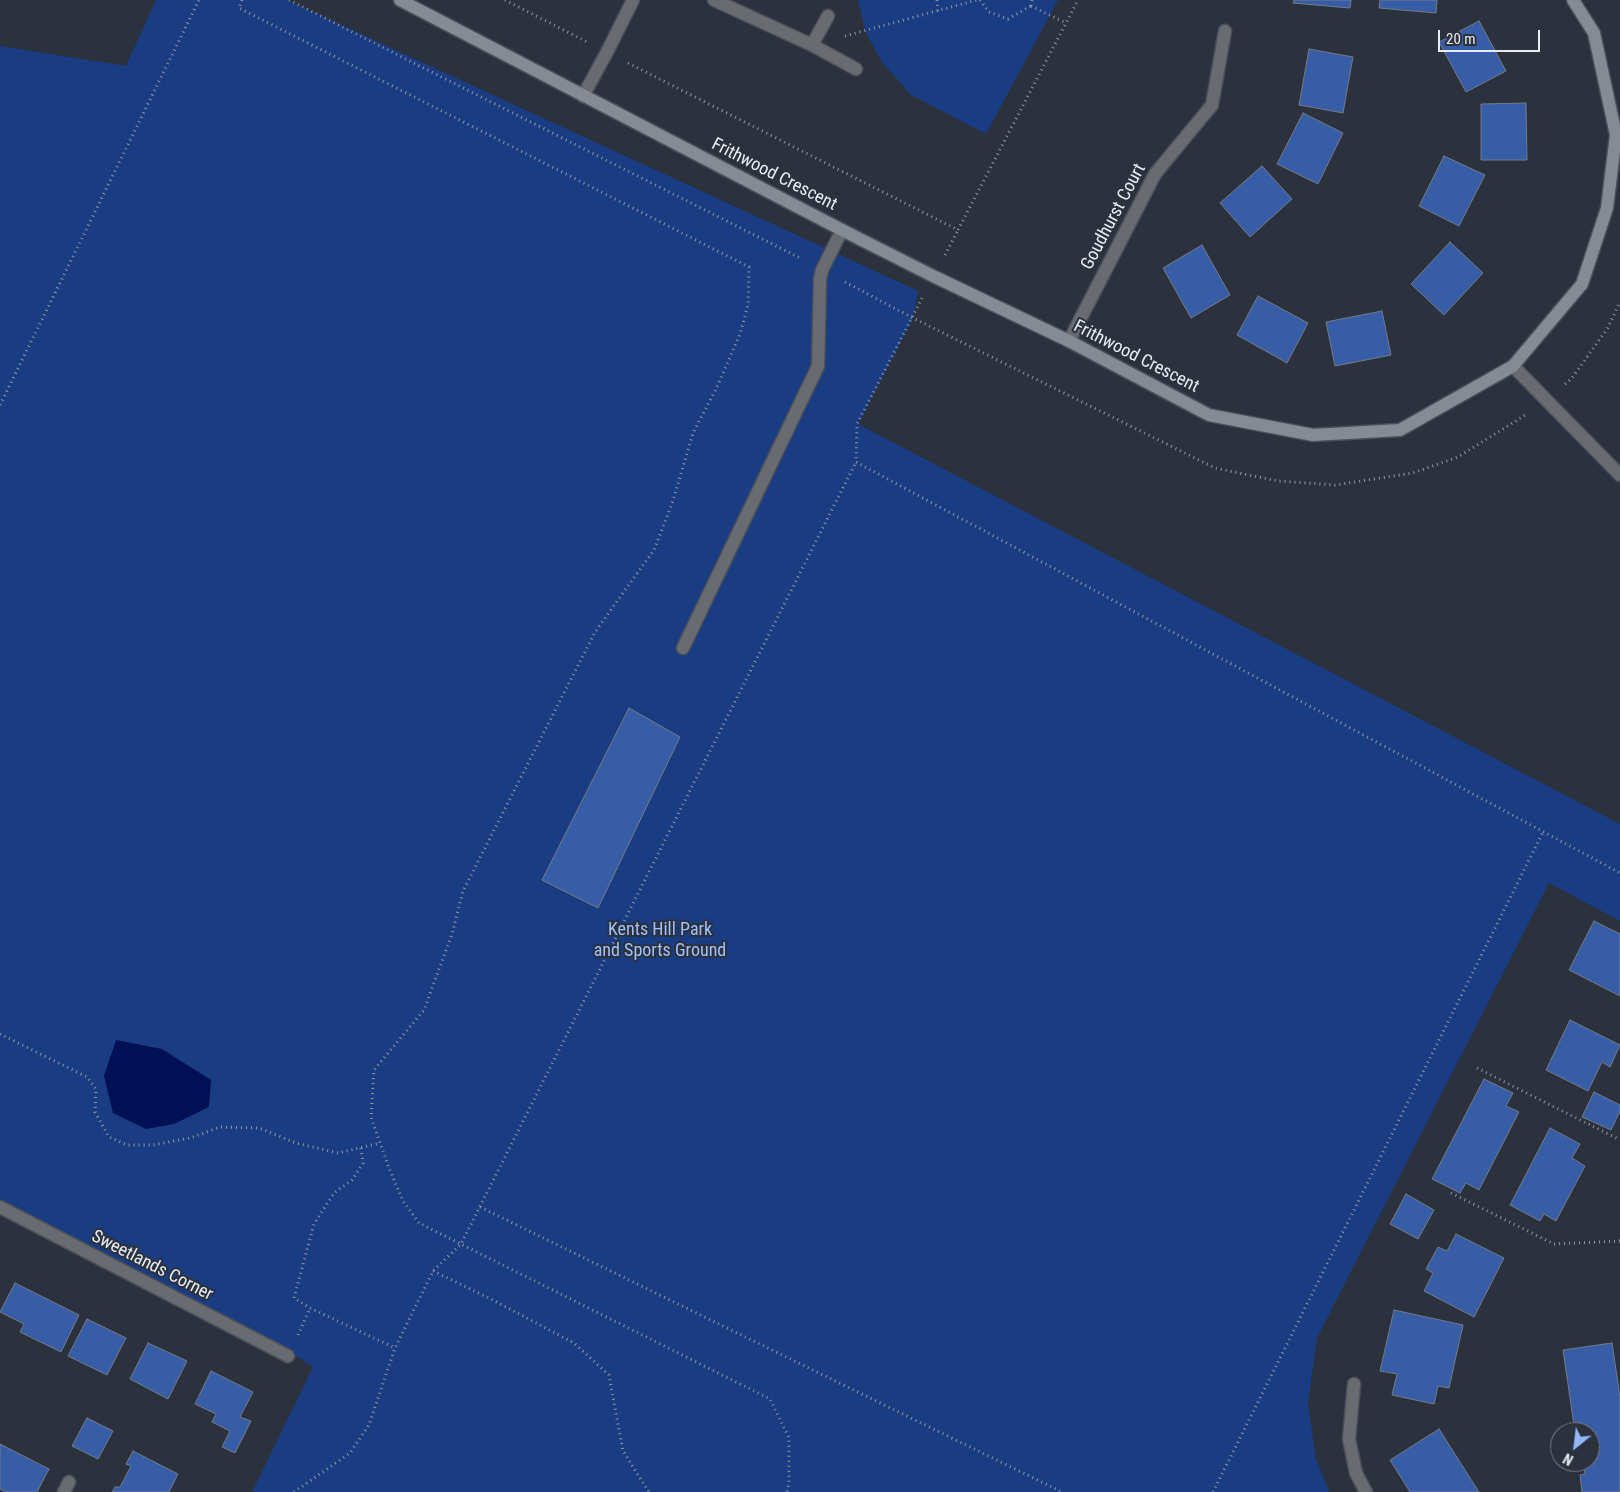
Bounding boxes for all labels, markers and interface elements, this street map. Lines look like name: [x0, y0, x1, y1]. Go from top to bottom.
scale bar: [1440, 20, 1542, 52]
text: 20 m: [1446, 30, 1476, 48]
street label: Frithwood Crescent: [708, 134, 840, 216]
street label: Goudhurst Court: [1077, 160, 1151, 274]
street label: Frithwood Crescent: [1070, 316, 1202, 398]
park label: Kents Hill Park and Sports Ground: [594, 919, 726, 962]
street label: Sweetlands Corner: [88, 1226, 216, 1306]
north arrow: [1550, 1422, 1600, 1472]
text: N: [1561, 1450, 1576, 1468]

